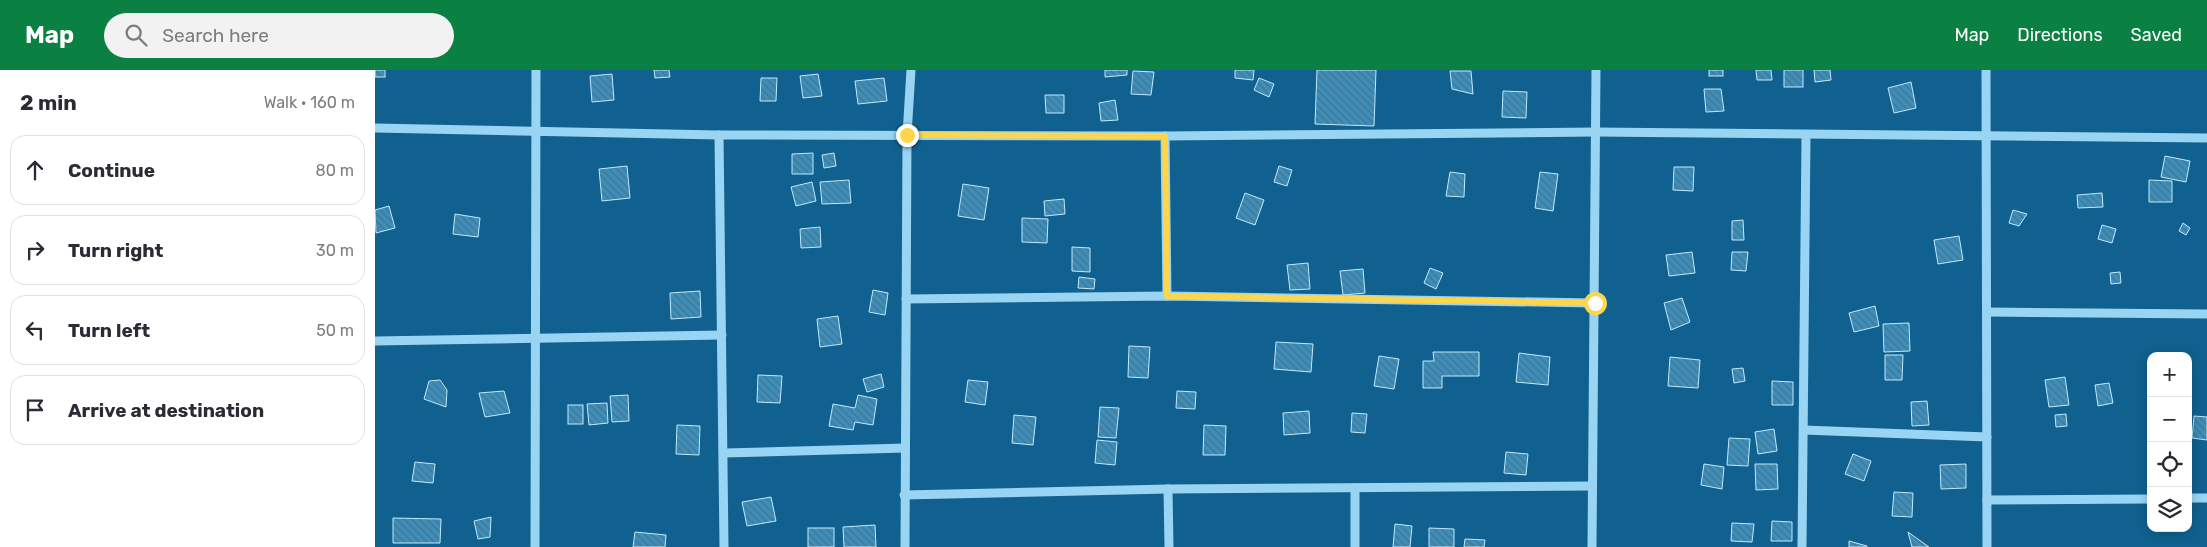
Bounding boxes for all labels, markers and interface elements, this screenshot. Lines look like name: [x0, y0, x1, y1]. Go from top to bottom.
search box: [104, 13, 454, 58]
text: Map: [25, 21, 74, 49]
icon: search: [122, 21, 150, 49]
text: Search here: [162, 24, 269, 47]
text: Map: [1954, 24, 1989, 46]
text: Directions: [2017, 24, 2103, 46]
text: Saved: [2131, 24, 2182, 46]
text: 2 min: [20, 90, 77, 115]
text: Walk · 160 m: [264, 93, 355, 112]
route end: [896, 124, 919, 147]
icon: ahead: [21, 156, 49, 184]
text: Continue: [68, 159, 155, 182]
text: 80 m: [316, 161, 354, 180]
icon: right: [21, 236, 49, 264]
text: Turn right: [68, 239, 163, 262]
text: 30 m: [316, 241, 354, 260]
route start: [1584, 292, 1607, 315]
icon: left: [21, 316, 49, 344]
text: Turn left: [68, 319, 150, 342]
text: 50 m: [316, 321, 354, 340]
map controls: [2147, 352, 2192, 532]
button: +: [2147, 352, 2192, 397]
icon: arrive: [21, 396, 49, 424]
button: −: [2147, 397, 2192, 442]
text: Arrive at destination: [68, 399, 264, 422]
button: locate: [2147, 442, 2192, 487]
button: layers: [2147, 487, 2192, 532]

